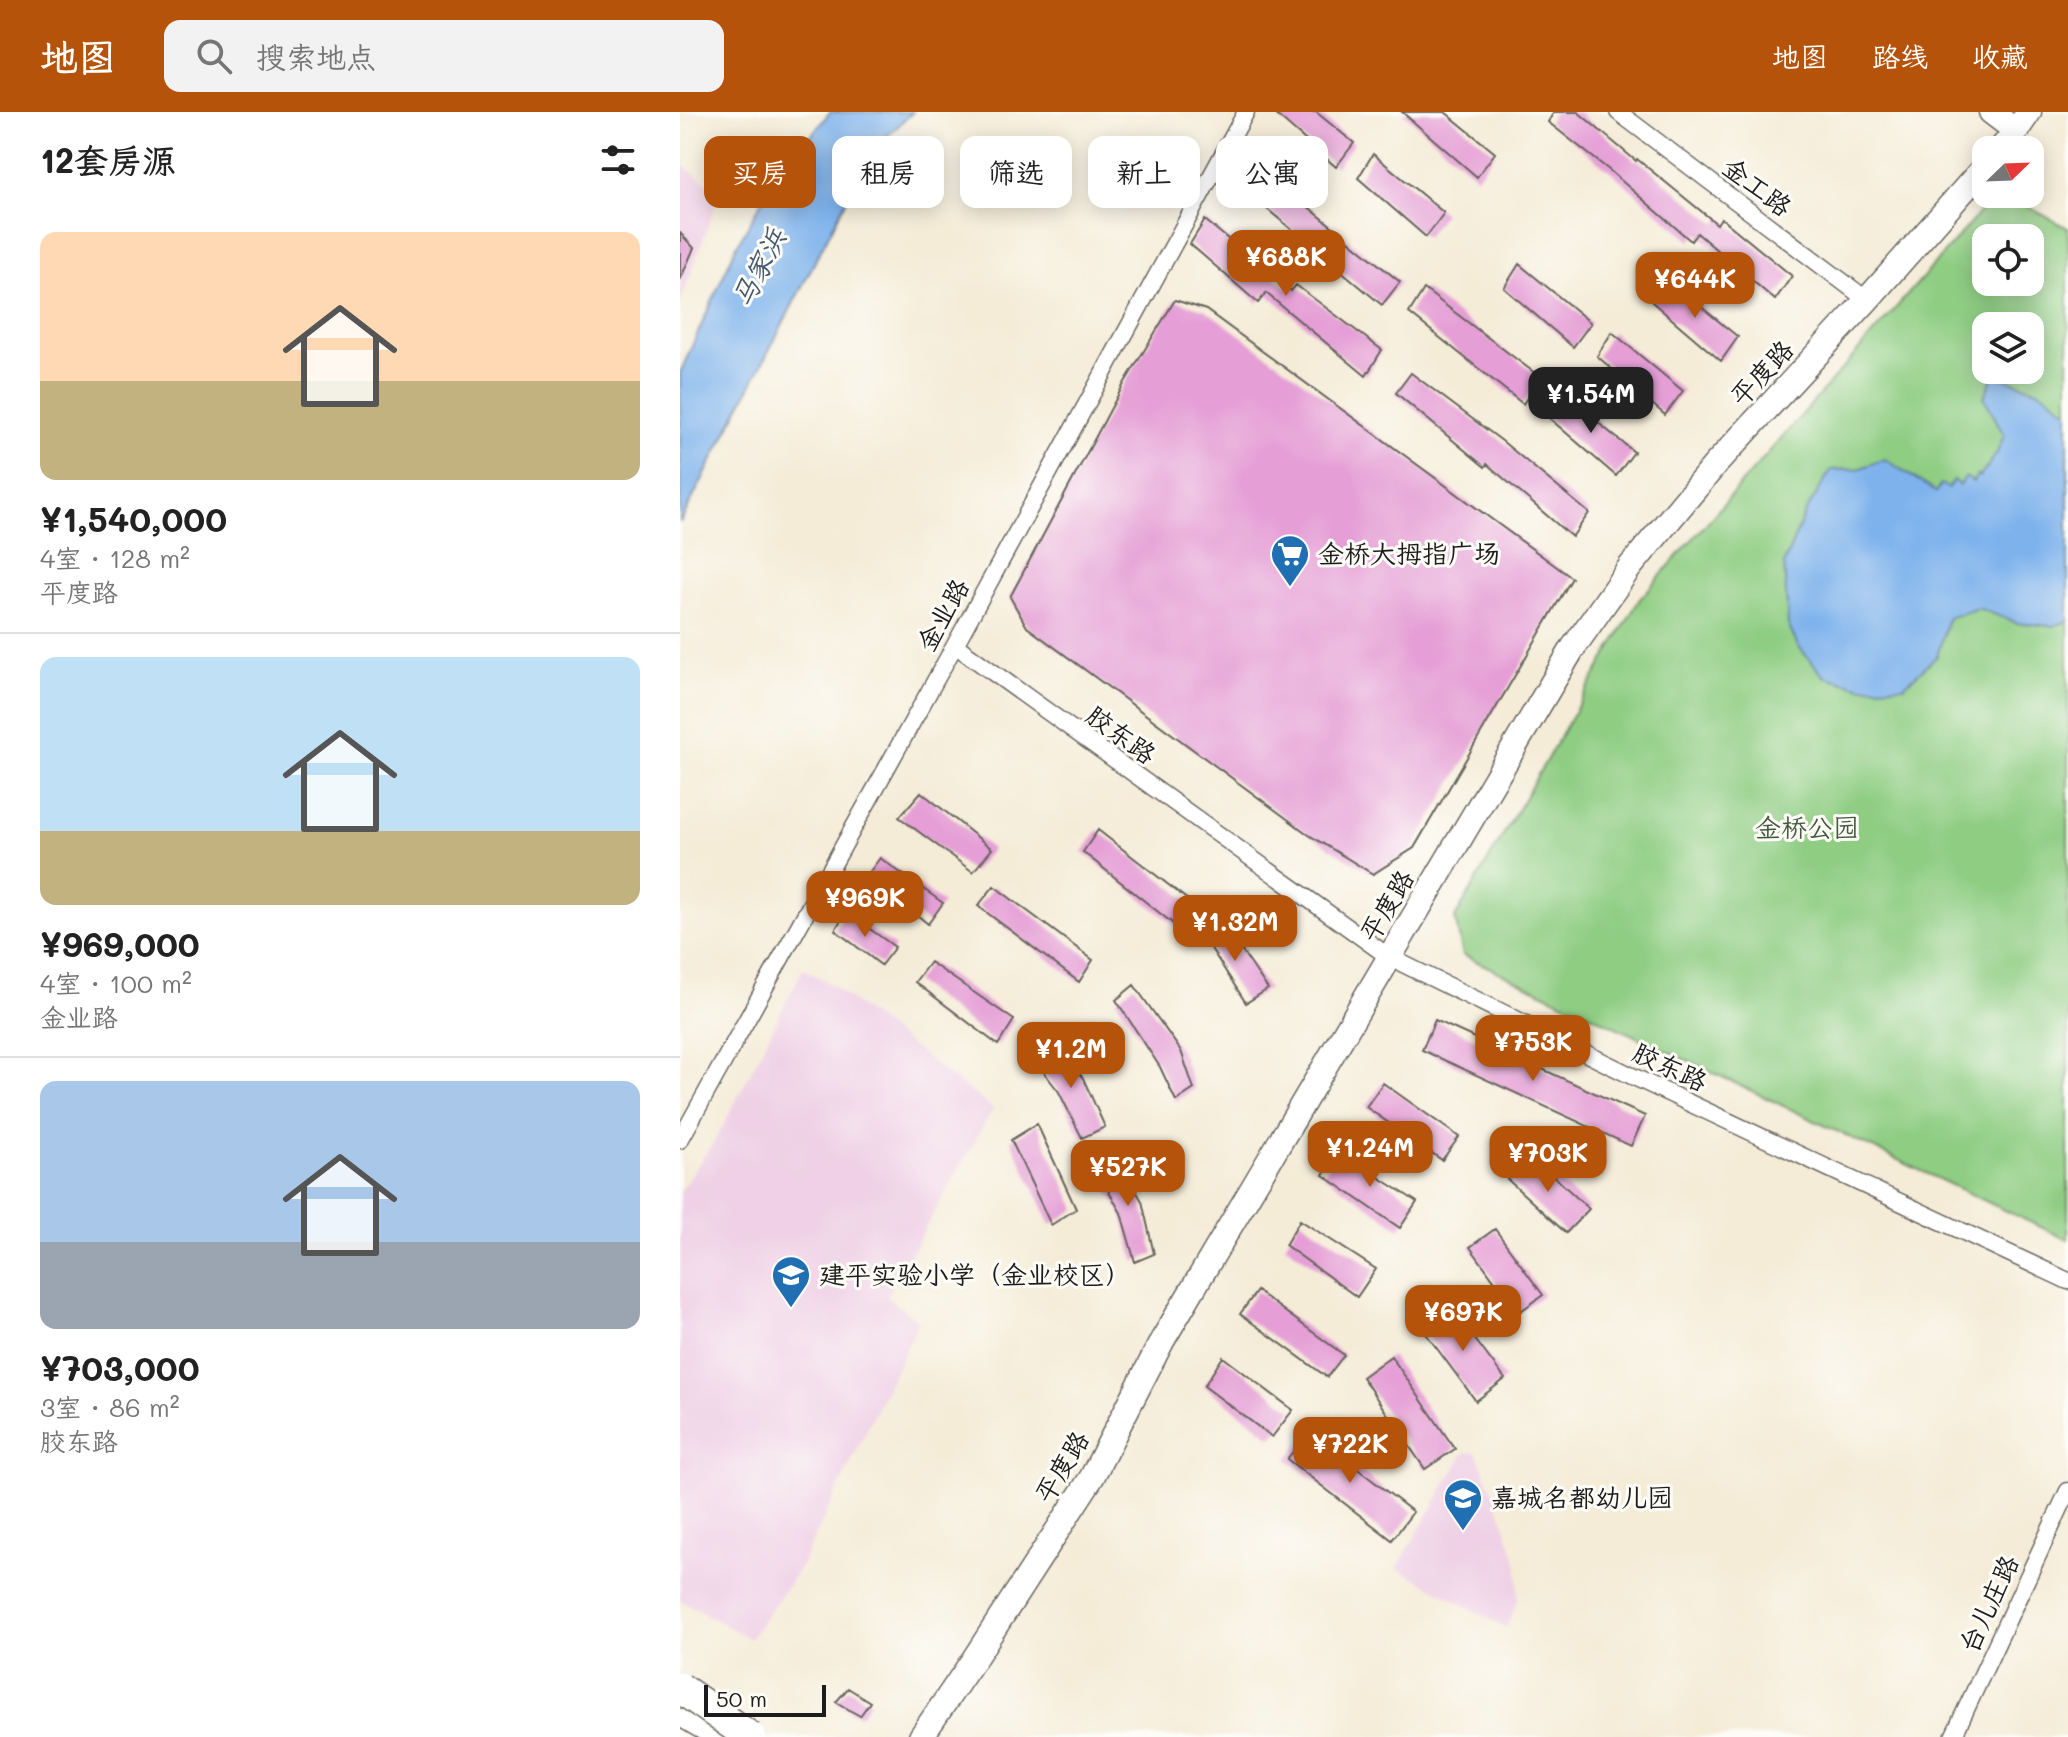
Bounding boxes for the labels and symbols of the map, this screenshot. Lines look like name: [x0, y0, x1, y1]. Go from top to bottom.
north arrow: [1972, 136, 2044, 208]
street label: 金工路: [1716, 149, 1799, 223]
water label: 马家浜: [723, 221, 794, 313]
pin: ¥688K: [1230, 230, 1342, 298]
pin: ¥644K: [1639, 252, 1751, 320]
street label: 平度路: [1722, 332, 1800, 412]
pin: ¥1.54M: [1526, 367, 1656, 435]
supermarket icon: 金桥大拇指广场: [1269, 533, 1311, 588]
place label: 金桥大拇指广场: [1318, 536, 1500, 570]
street label: 金业路: [908, 572, 976, 657]
street label: 胶东路: [1080, 698, 1163, 771]
park label: 金桥公园: [1755, 810, 1859, 844]
street label: 平度路: [1351, 863, 1421, 948]
pin: ¥969K: [809, 871, 921, 939]
pin: ¥1.32M: [1170, 895, 1300, 963]
pin: ¥753K: [1477, 1015, 1589, 1083]
pin: ¥1.2M: [1015, 1022, 1127, 1090]
street label: 胶东路: [1628, 1034, 1713, 1098]
pin: ¥1.24M: [1305, 1121, 1435, 1189]
pin: ¥703K: [1492, 1126, 1604, 1194]
pin: ¥527K: [1072, 1140, 1184, 1208]
school or university icon: 建平实验小学（金业校区）: [770, 1254, 812, 1309]
place label: 建平实验小学（金业校区）: [819, 1257, 1131, 1291]
pin: ¥697K: [1407, 1285, 1519, 1353]
pin: ¥722K: [1294, 1417, 1406, 1485]
street label: 平度路: [1026, 1424, 1096, 1509]
school or university icon: 嘉城名都幼儿园: [1442, 1477, 1484, 1532]
place label: 嘉城名都幼儿园: [1491, 1480, 1673, 1514]
street label: 台儿庄路: [1951, 1549, 2025, 1658]
scale bar: [704, 1681, 826, 1717]

